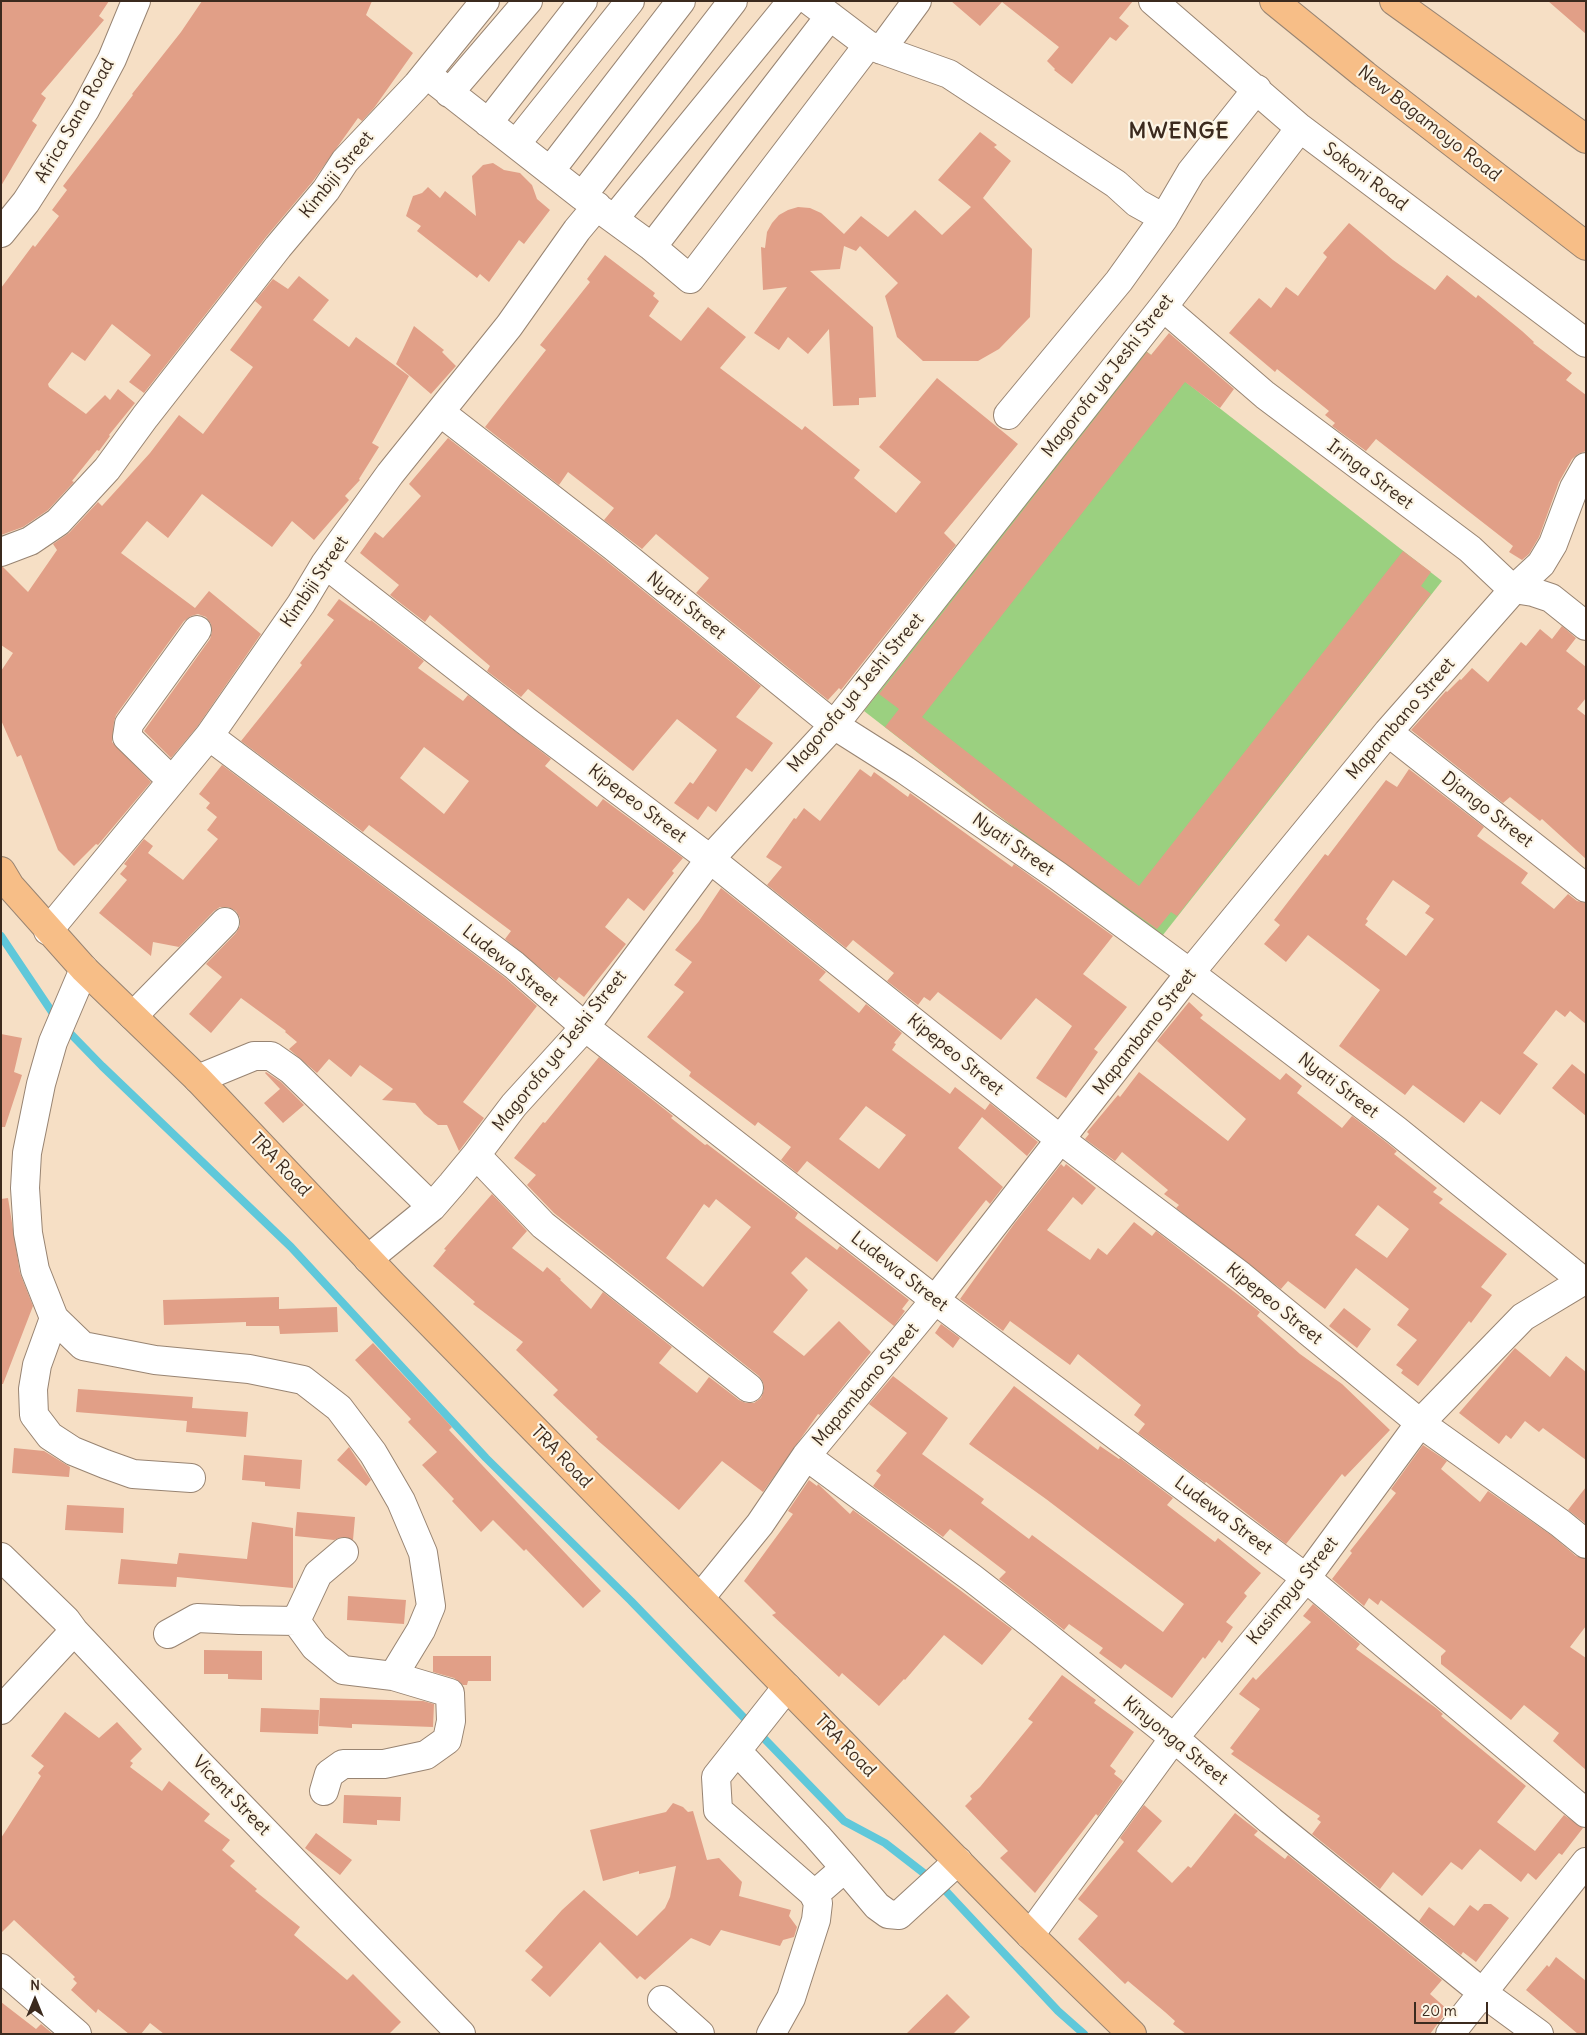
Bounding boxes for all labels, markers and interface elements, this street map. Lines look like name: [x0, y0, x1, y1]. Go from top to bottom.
street label: Africa Sana Road: [31, 55, 119, 187]
street label: New Bagamoyo Road: [1353, 61, 1505, 187]
district label: MWENGE: [1128, 119, 1230, 145]
street label: Kimbiji Street: [295, 127, 379, 223]
street label: Sokoni Road: [1318, 138, 1412, 216]
street label: Magorofa ya Jeshi Street: [1038, 290, 1178, 462]
street label: Iringa Street: [1323, 436, 1417, 514]
street label: Kimbiji Street: [277, 532, 353, 632]
street label: Nyati Street: [642, 568, 730, 644]
street label: Magorofa ya Jeshi Street: [783, 609, 929, 777]
street label: Mapambano Street: [1342, 654, 1460, 784]
street label: Kipepeo Street: [584, 760, 690, 848]
street label: Django Street: [1437, 768, 1537, 852]
street label: Nyati Street: [968, 809, 1058, 881]
street label: Ludewa Street: [458, 921, 562, 1011]
street label: Mapambano Street: [1089, 965, 1201, 1099]
street label: Magorofa ya Jeshi Street: [488, 966, 632, 1136]
street label: Kipepeo Street: [903, 1010, 1007, 1100]
street label: Nyati Street: [1293, 1049, 1383, 1123]
street label: TRA Road: [245, 1129, 315, 1201]
street label: Ludewa Street: [846, 1227, 952, 1317]
street label: Kipepeo Street: [1222, 1259, 1326, 1349]
street label: Mapambano Street: [808, 1319, 924, 1451]
street label: TRA Road: [526, 1421, 596, 1493]
street label: Ludewa Street: [1170, 1472, 1276, 1560]
street label: Kasimpya Street: [1243, 1533, 1343, 1649]
street label: Kinyonga Street: [1118, 1692, 1232, 1790]
street label: TRA Road: [810, 1710, 880, 1782]
street label: Vicent Street: [188, 1752, 274, 1840]
north arrow: [10, 1975, 60, 2025]
text: N: [30, 1976, 40, 1994]
scale bar: [1417, 1992, 1491, 2024]
text: 20 m: [1422, 2001, 1457, 2020]

